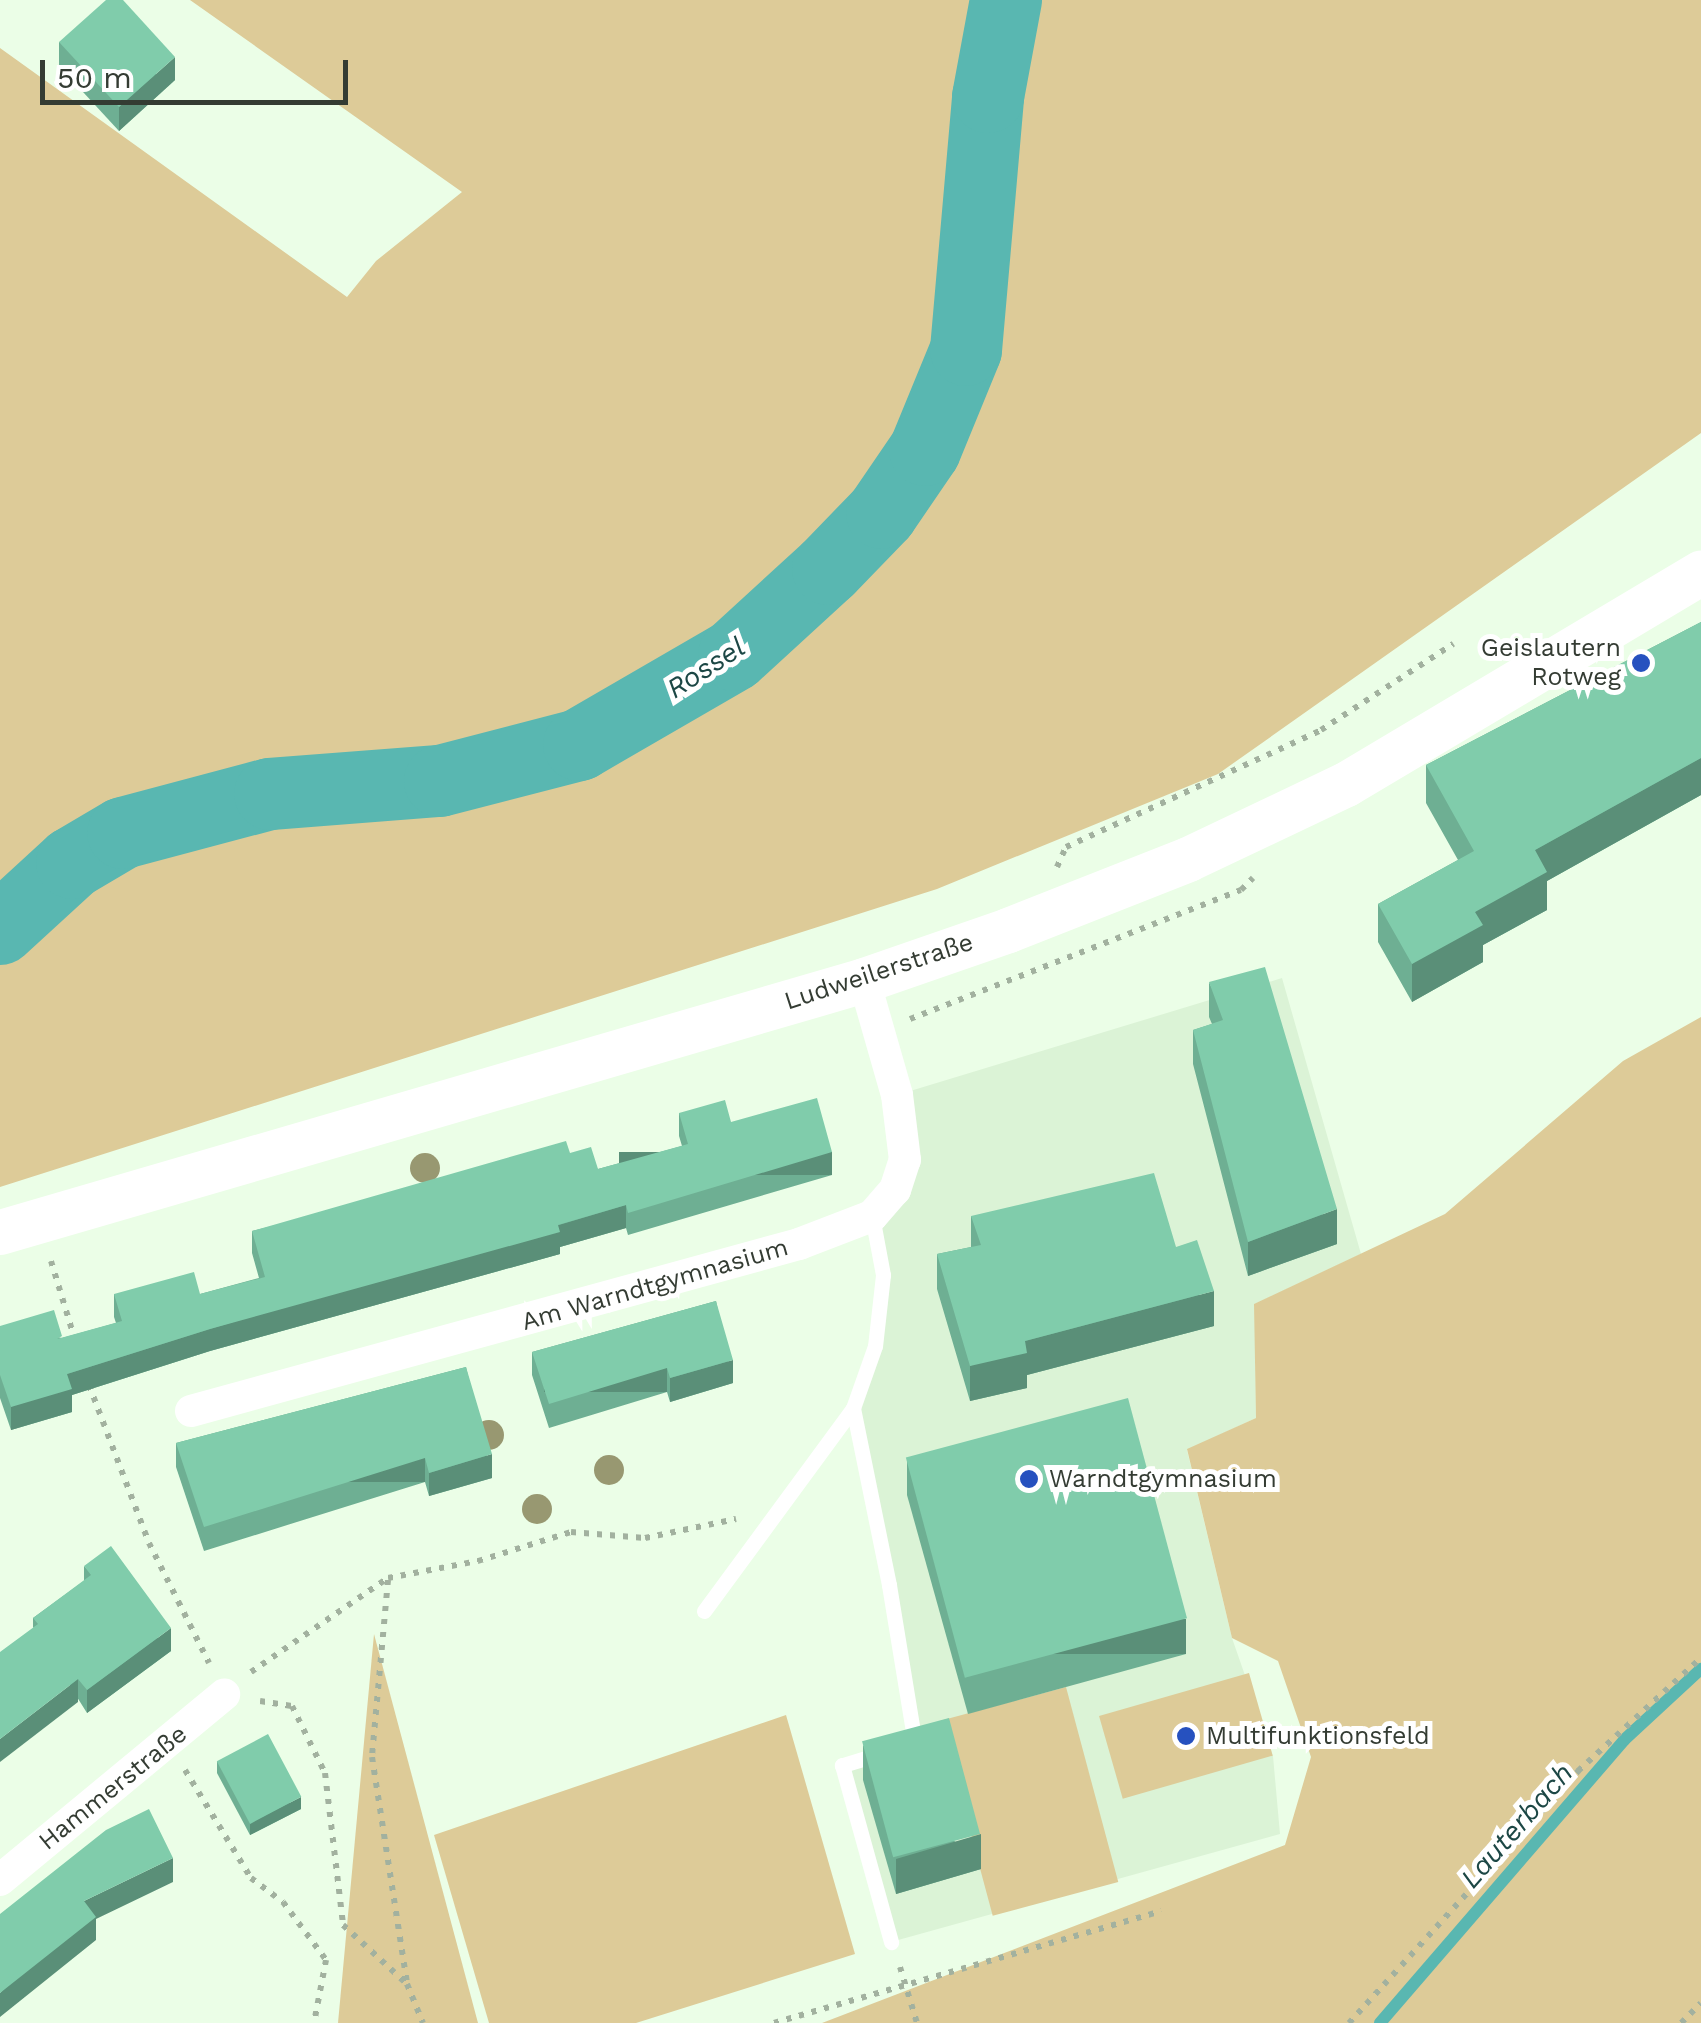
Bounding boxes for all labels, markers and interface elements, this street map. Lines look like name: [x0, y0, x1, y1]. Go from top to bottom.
scale bar: [45, 40, 352, 102]
text: 50 m: [57, 60, 132, 95]
water label: Rossel: [660, 630, 752, 706]
place label: Geislautern Rotweg: [1481, 634, 1621, 693]
marker: Geislautern Rotweg: [1630, 652, 1652, 674]
street label: Ludweilerstraße: [781, 927, 977, 1017]
street label: Am Warndtgymnasium: [518, 1232, 792, 1338]
place label: Warndtgymnasium: [1049, 1464, 1277, 1494]
marker: Warndtgymnasium: [1018, 1468, 1040, 1490]
street label: Hammerstraße: [33, 1719, 193, 1857]
place label: Multifunktionsfeld: [1206, 1721, 1430, 1751]
marker: Multifunktionsfeld: [1175, 1725, 1197, 1747]
water label: Lauterbach: [1454, 1757, 1580, 1895]

